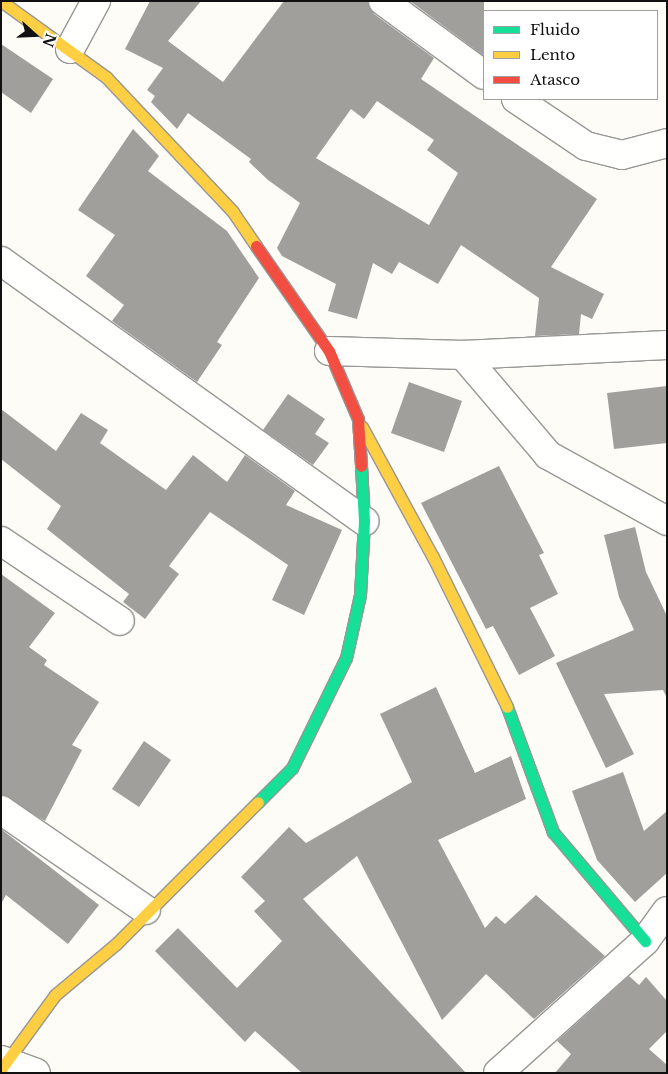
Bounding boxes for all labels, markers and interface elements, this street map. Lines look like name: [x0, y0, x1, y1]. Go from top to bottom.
north arrow: [10, 10, 60, 60]
legend: [483, 10, 658, 100]
text: Fluido: [530, 20, 580, 39]
text: N: [38, 31, 60, 49]
text: Lento: [530, 45, 575, 64]
text: Atasco: [530, 70, 580, 89]

